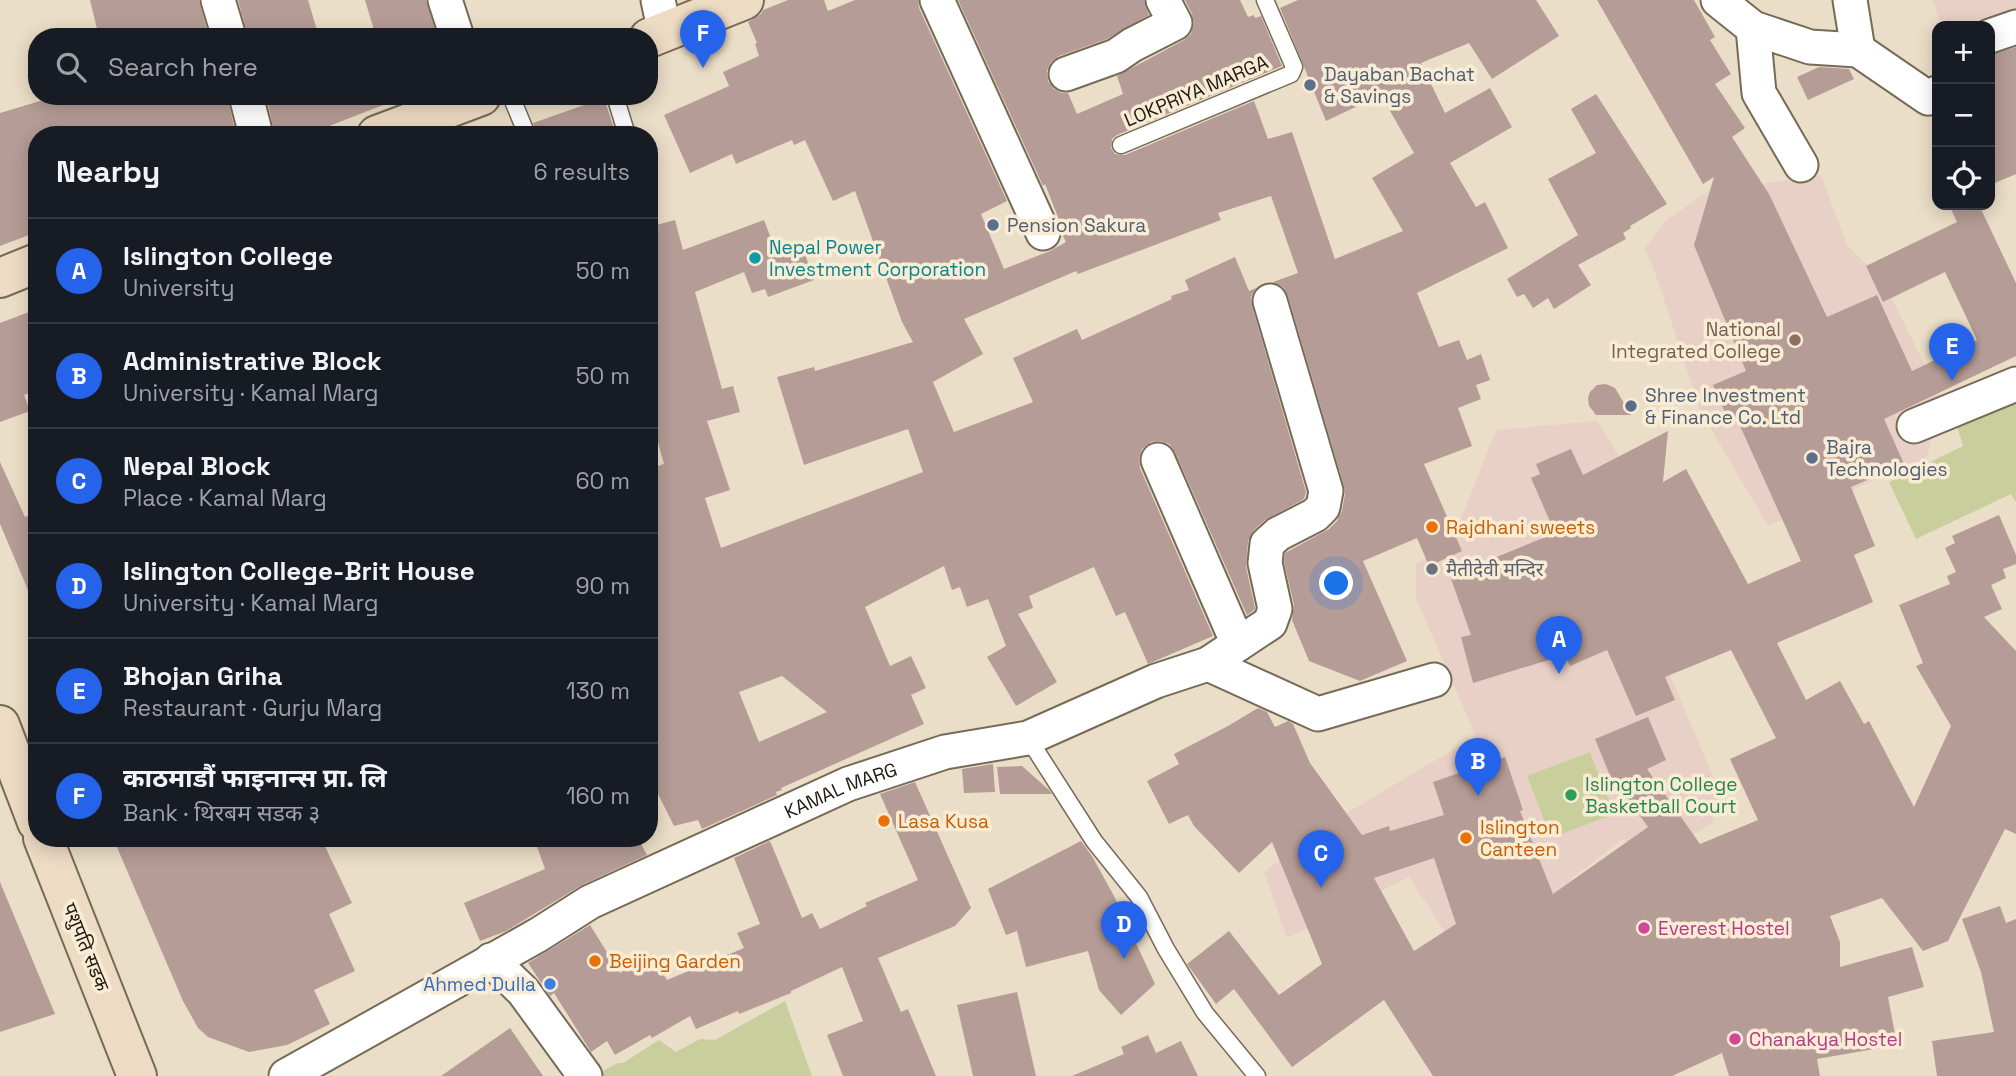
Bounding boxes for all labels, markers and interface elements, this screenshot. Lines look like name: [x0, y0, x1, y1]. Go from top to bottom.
pin: F: [680, 10, 726, 68]
map controls: [1932, 21, 1995, 210]
button: +: [1932, 21, 1995, 84]
search box: [28, 28, 658, 105]
icon: search: [52, 48, 90, 86]
street label: LOKPRIYA MARGA: [1120, 49, 1272, 133]
text: Search here: [108, 50, 258, 84]
place label: Dayaban Bachat & Savings: [1324, 62, 1475, 109]
marker: Dayaban Bachat & Savings: [1302, 77, 1318, 93]
button: −: [1932, 84, 1995, 147]
button: locate: [1932, 147, 1995, 210]
text: Nearby: [56, 152, 160, 191]
text: 6 results: [534, 157, 630, 187]
place label: Pension Sakura: [1007, 213, 1146, 238]
marker: Pension Sakura: [985, 217, 1001, 233]
place label: Nepal Power Investment Corporation: [769, 235, 986, 282]
text: Islington College: [123, 239, 333, 273]
marker: Nepal Power Investment Corporation: [747, 250, 763, 266]
text: A: [72, 256, 86, 286]
text: 50 m: [576, 256, 630, 286]
text: University: [123, 273, 234, 303]
place label: National Integrated College: [1611, 317, 1781, 364]
pin: E: [1929, 323, 1975, 381]
marker: National Integrated College: [1787, 332, 1803, 348]
text: Administrative Block: [123, 344, 382, 378]
text: B: [71, 361, 87, 391]
text: 50 m: [576, 361, 630, 391]
text: University · Kamal Marg: [123, 378, 379, 408]
place label: Shree Investment & Finance Co. Ltd: [1645, 383, 1806, 430]
marker: Shree Investment & Finance Co. Ltd: [1623, 398, 1639, 414]
place label: Bajra Technologies: [1826, 435, 1947, 482]
text: Nepal Block: [123, 449, 271, 483]
marker: Bajra Technologies: [1804, 450, 1820, 466]
text: C: [72, 466, 86, 496]
text: 60 m: [575, 466, 630, 496]
text: Place · Kamal Marg: [123, 483, 327, 513]
place label: Rajdhani sweets: [1446, 515, 1595, 540]
marker: Rajdhani sweets: [1424, 519, 1440, 535]
text: Islington College-Brit House: [123, 554, 475, 588]
place label: मैतीदेवी मन्दिर: [1446, 557, 1545, 582]
marker: मैतीदेवी मन्दिर: [1424, 561, 1440, 577]
your location: [1319, 566, 1353, 600]
text: D: [71, 571, 87, 601]
text: 90 m: [575, 571, 630, 601]
text: University · Kamal Marg: [123, 588, 379, 618]
pin: A: [1536, 616, 1582, 674]
text: Bhojan Griha: [123, 659, 282, 693]
text: E: [73, 676, 85, 706]
text: 130 m: [566, 676, 630, 706]
text: Restaurant · Gurju Marg: [123, 693, 382, 723]
pin: B: [1455, 738, 1501, 796]
street label: KAMAL MARG: [780, 756, 900, 824]
text: काठमाडौं फाइनान्स प्रा. लि: [123, 761, 387, 795]
place label: Islington College Basketball Court: [1585, 772, 1737, 819]
text: F: [73, 781, 85, 811]
text: 160 m: [566, 781, 630, 811]
marker: Islington College Basketball Court: [1563, 787, 1579, 803]
text: Bank · थिरबम सडक ३: [123, 798, 320, 828]
place label: Lasa Kusa: [898, 809, 989, 834]
marker: Lasa Kusa: [876, 813, 892, 829]
place label: Islington Canteen: [1480, 815, 1560, 862]
pin: C: [1298, 830, 1344, 888]
marker: Islington Canteen: [1458, 830, 1474, 846]
street label: पशुपति सडक: [57, 899, 115, 995]
pin: D: [1101, 901, 1147, 959]
place label: Everest Hostel: [1658, 916, 1790, 941]
marker: Everest Hostel: [1636, 920, 1652, 936]
place label: Beijing Garden: [609, 949, 741, 974]
marker: Beijing Garden: [587, 953, 603, 969]
place label: Ahmed Dulla: [423, 972, 536, 997]
marker: Ahmed Dulla: [542, 976, 558, 992]
place label: Chanakya Hostel: [1749, 1027, 1902, 1052]
marker: Chanakya Hostel: [1727, 1031, 1743, 1047]

